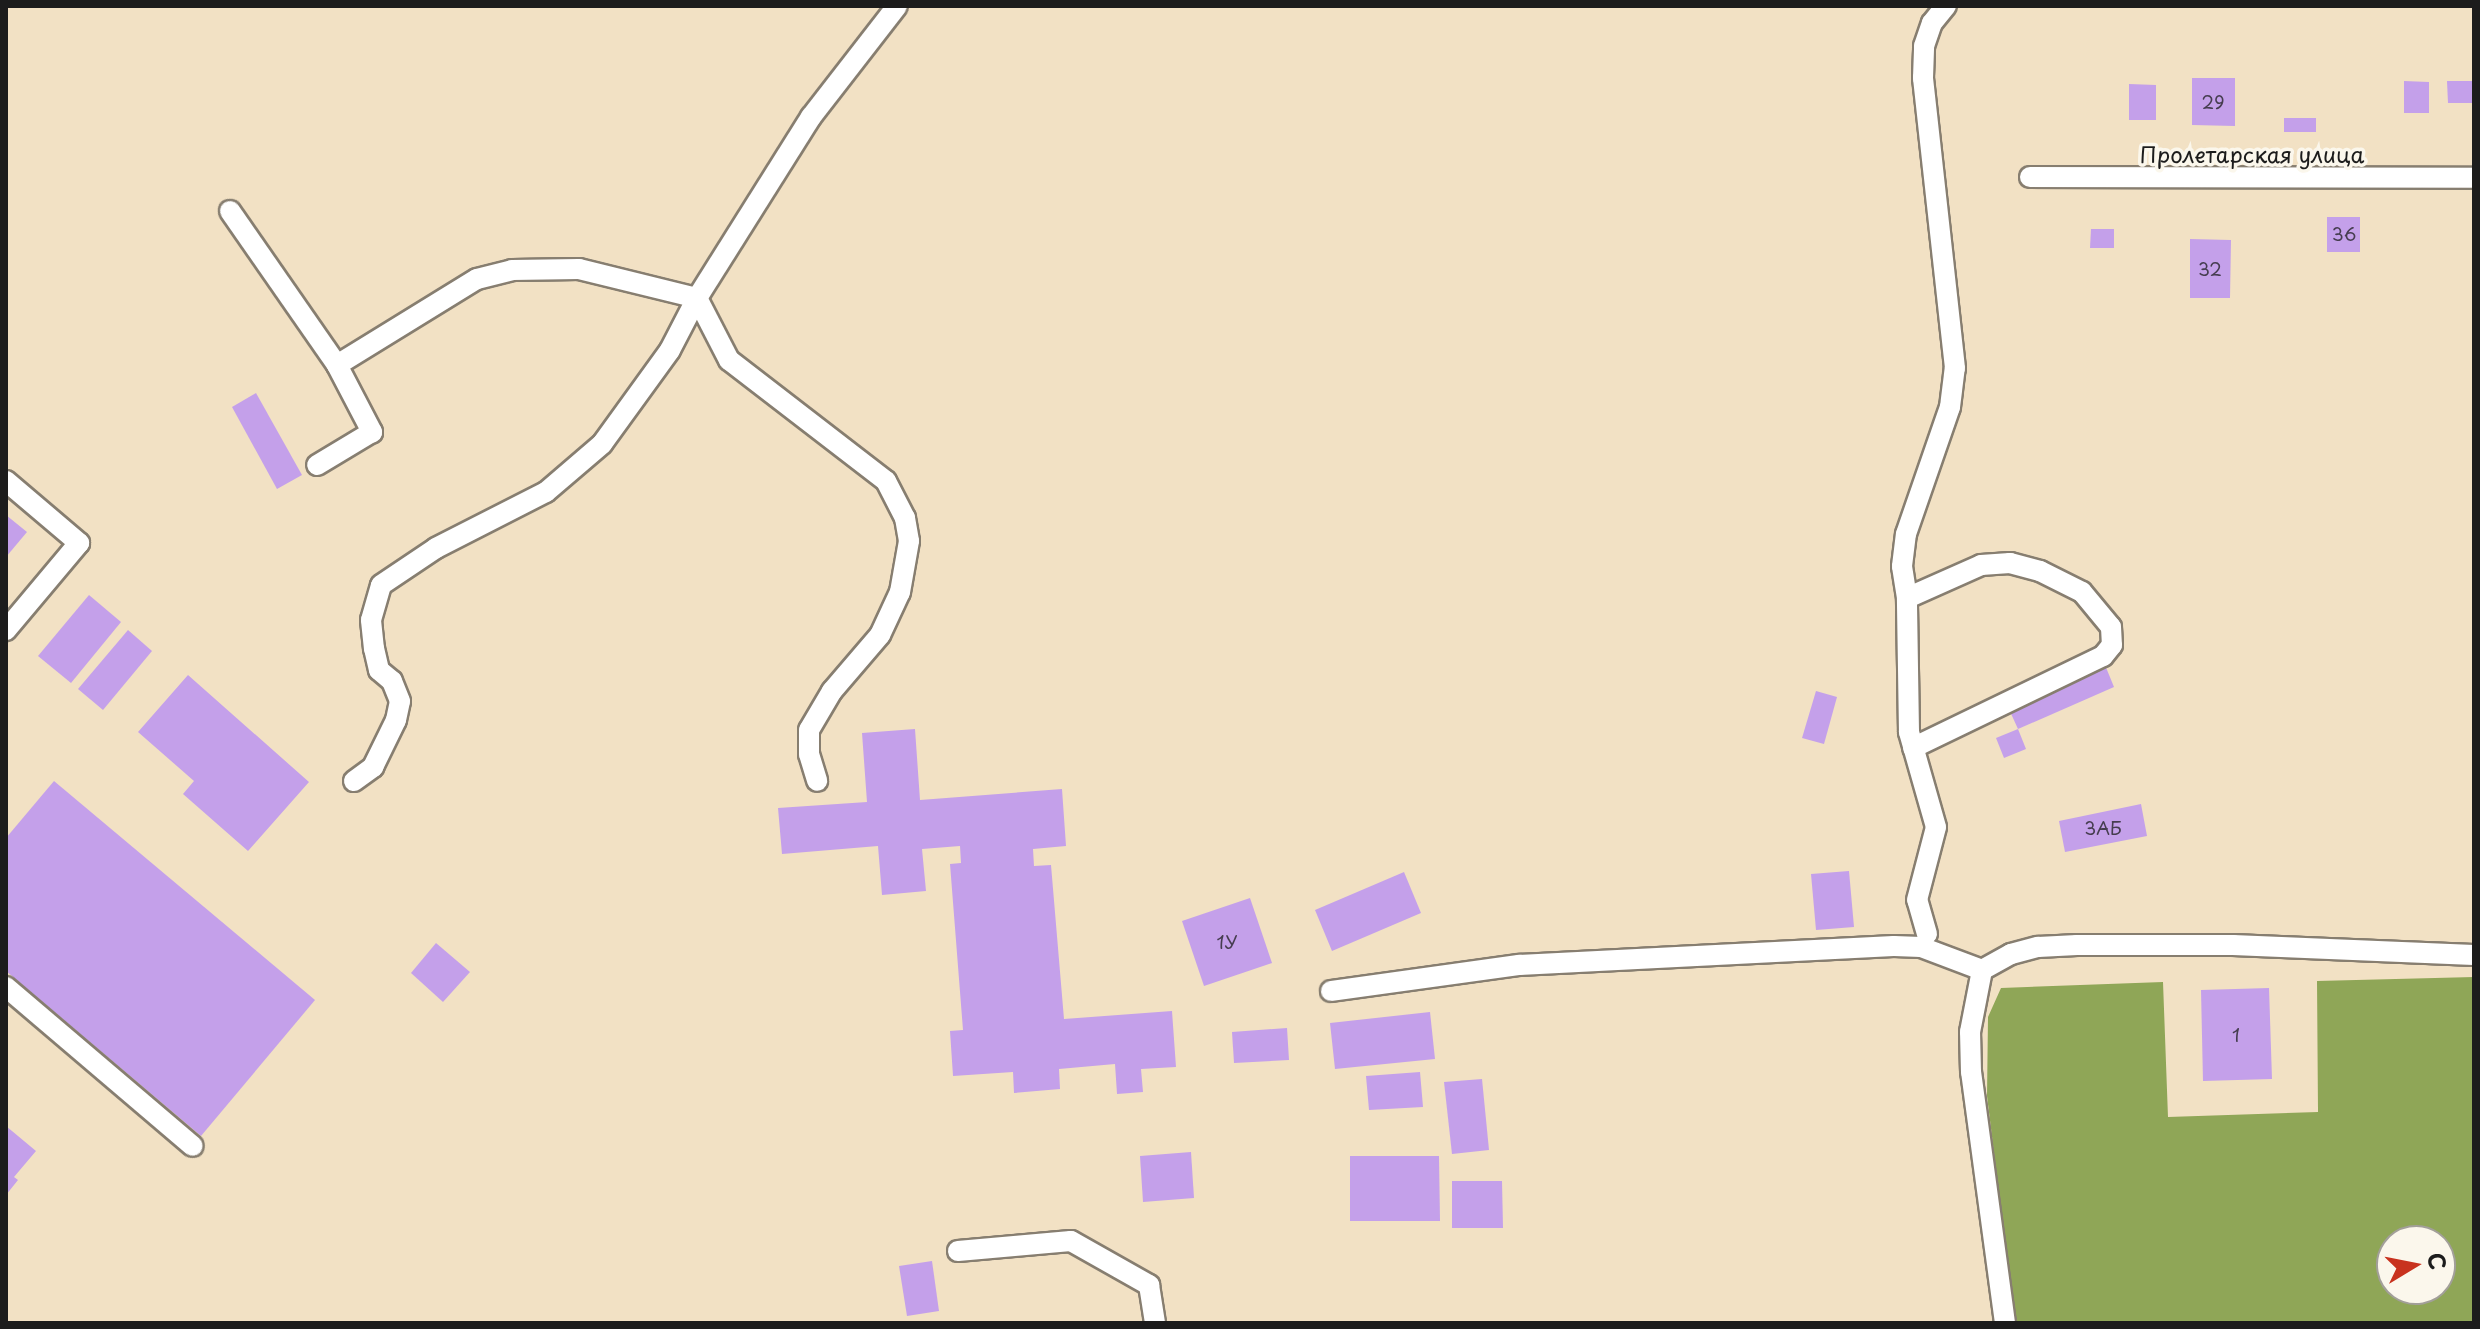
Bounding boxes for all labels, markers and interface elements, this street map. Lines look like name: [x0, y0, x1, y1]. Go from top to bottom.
house number: 29: [2202, 91, 2224, 113]
street label: Пролетарская улица: [2139, 141, 2365, 167]
house number: 36: [2332, 223, 2356, 245]
house number: 32: [2198, 258, 2222, 280]
house number: 3АБ: [2084, 817, 2122, 839]
house number: 1У: [1216, 931, 1238, 953]
house number: 1: [2232, 1024, 2240, 1046]
north arrow: [2376, 1225, 2456, 1305]
text: С: [2420, 1250, 2456, 1272]

